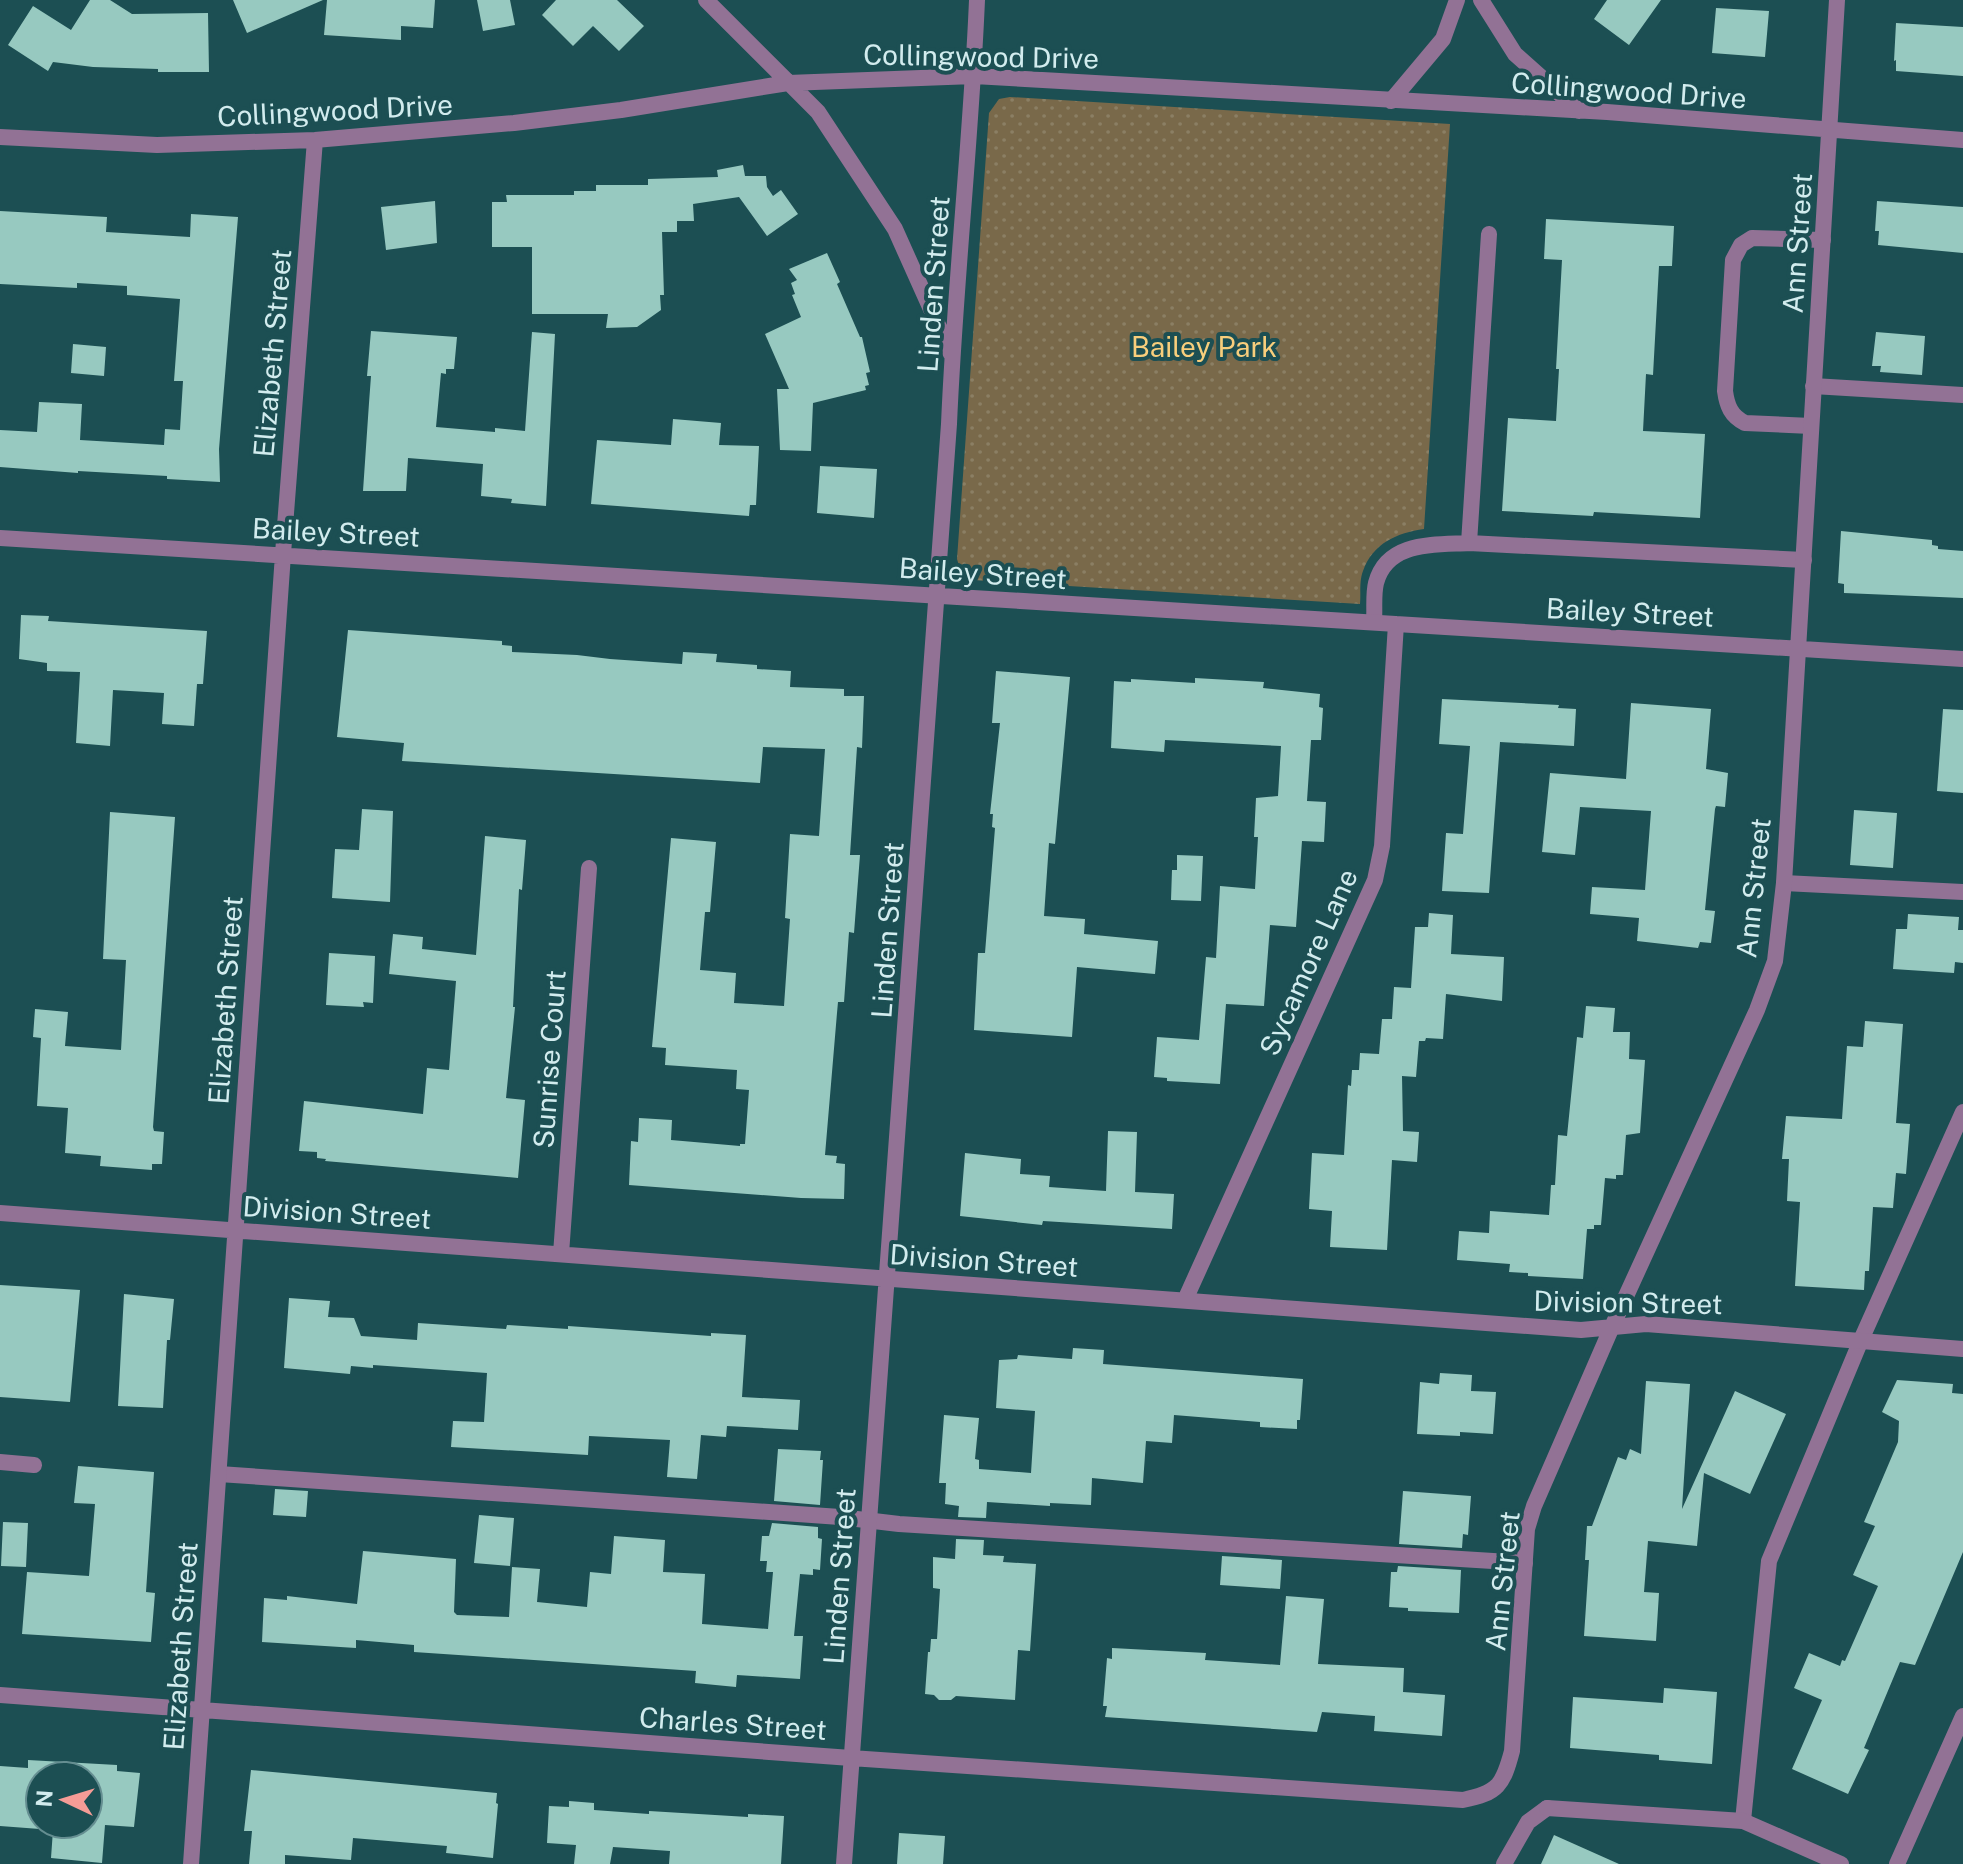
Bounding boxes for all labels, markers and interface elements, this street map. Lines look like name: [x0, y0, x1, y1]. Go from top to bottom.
street label: Collingwood Drive: [863, 37, 1099, 75]
street label: Collingwood Drive: [1510, 65, 1748, 115]
street label: Collingwood Drive: [216, 87, 454, 133]
street label: Ann Street: [1776, 172, 1818, 314]
street label: Linden Street: [910, 195, 956, 373]
street label: Elizabeth Street: [246, 248, 298, 458]
park label: Bailey Park: [1131, 330, 1277, 363]
street label: Bailey Street: [251, 511, 421, 553]
street label: Bailey Street: [898, 551, 1068, 595]
street label: Bailey Street: [1545, 591, 1715, 633]
street label: Ann Street: [1729, 816, 1777, 960]
street label: Linden Street: [864, 841, 910, 1019]
street label: Sycamore Lane: [1252, 864, 1364, 1060]
street label: Elizabeth Street: [201, 895, 249, 1105]
street label: Sunrise Court: [526, 969, 572, 1149]
street label: Division Street: [242, 1189, 432, 1235]
street label: Division Street: [889, 1237, 1079, 1283]
street label: Division Street: [1533, 1284, 1723, 1320]
street label: Linden Street: [816, 1487, 862, 1665]
street label: Ann Street: [1478, 1509, 1526, 1653]
street label: Elizabeth Street: [156, 1541, 204, 1751]
street label: Charles Street: [638, 1700, 828, 1746]
north arrow: [24, 1760, 104, 1840]
text: N: [30, 1789, 58, 1808]

